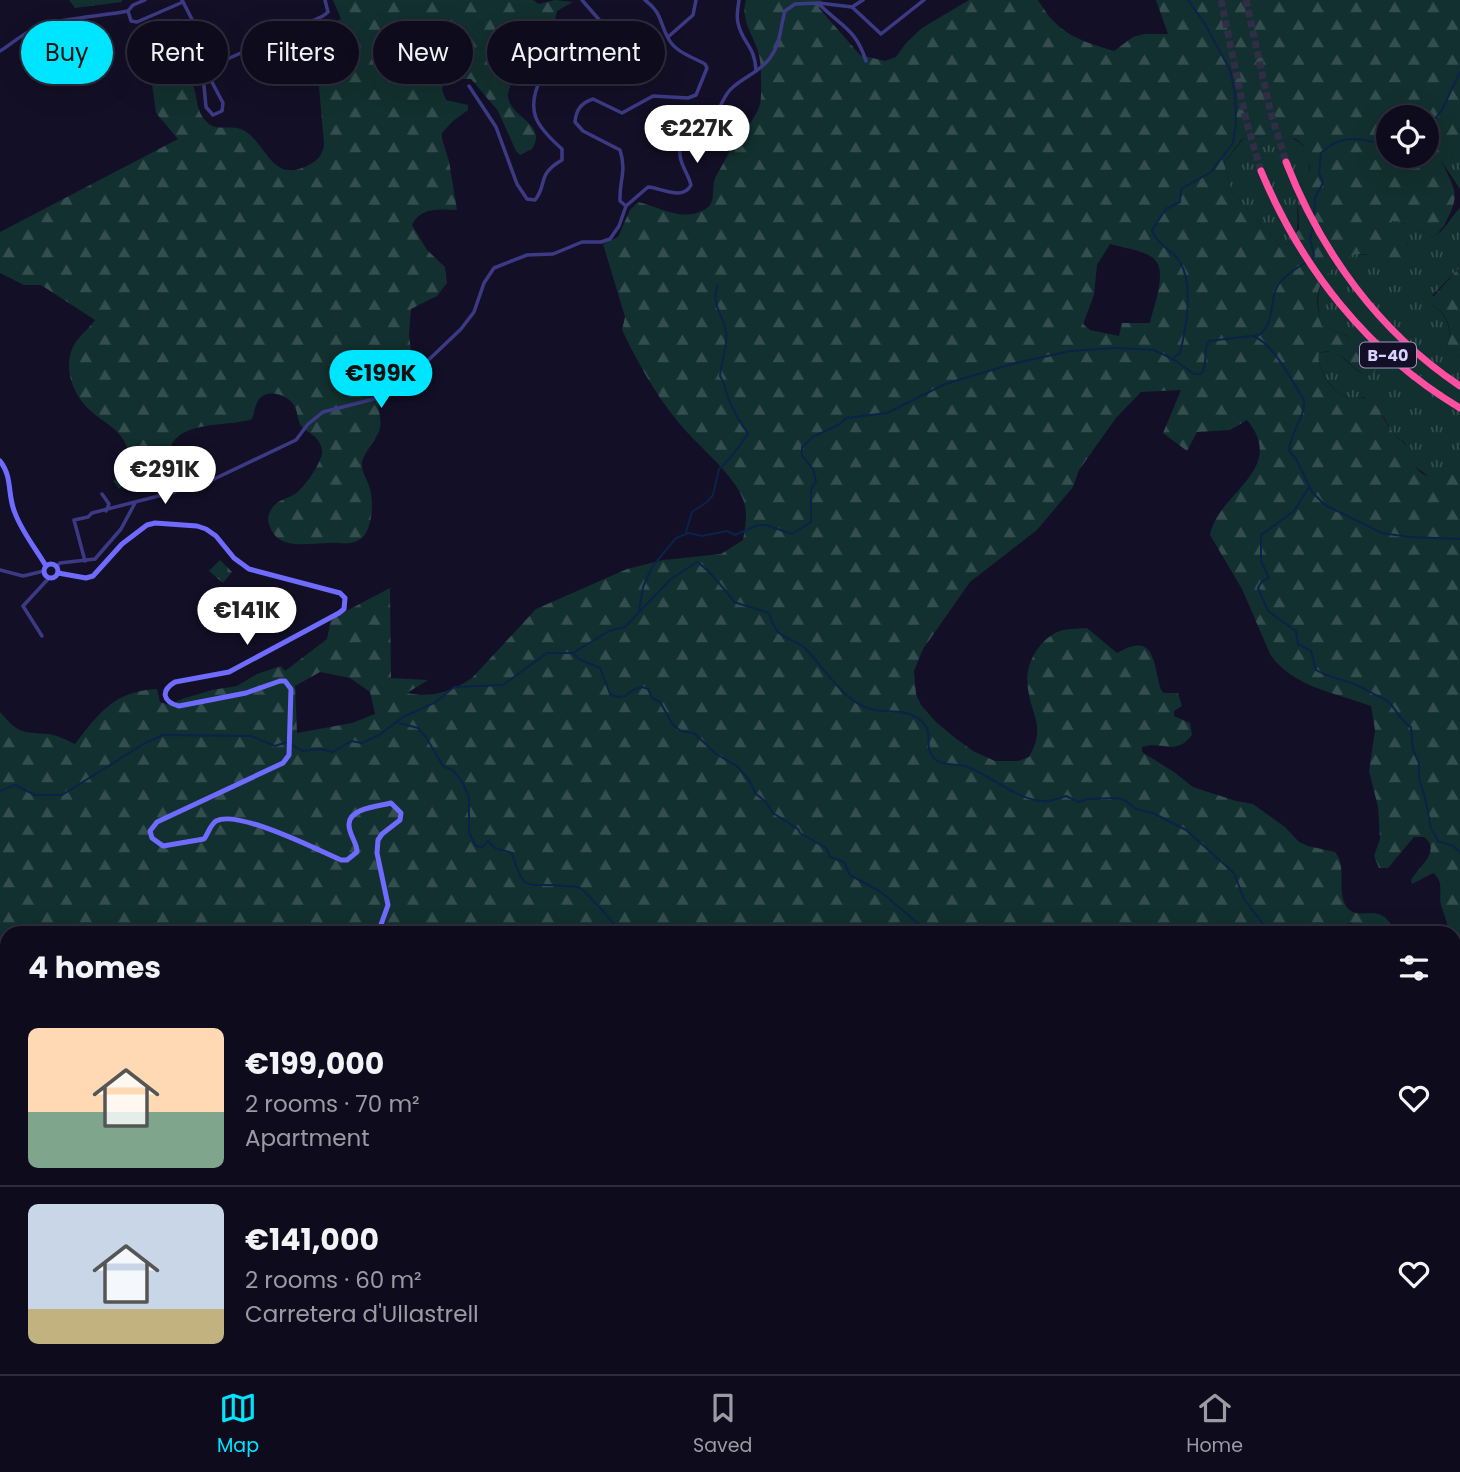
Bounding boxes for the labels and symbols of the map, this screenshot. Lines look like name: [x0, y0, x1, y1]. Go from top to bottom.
pin: €227K: [648, 106, 746, 165]
road number: B-40: [1360, 342, 1416, 368]
pin: €199K: [332, 350, 430, 410]
pin: €291K: [116, 447, 214, 506]
pin: €141K: [198, 588, 296, 647]

